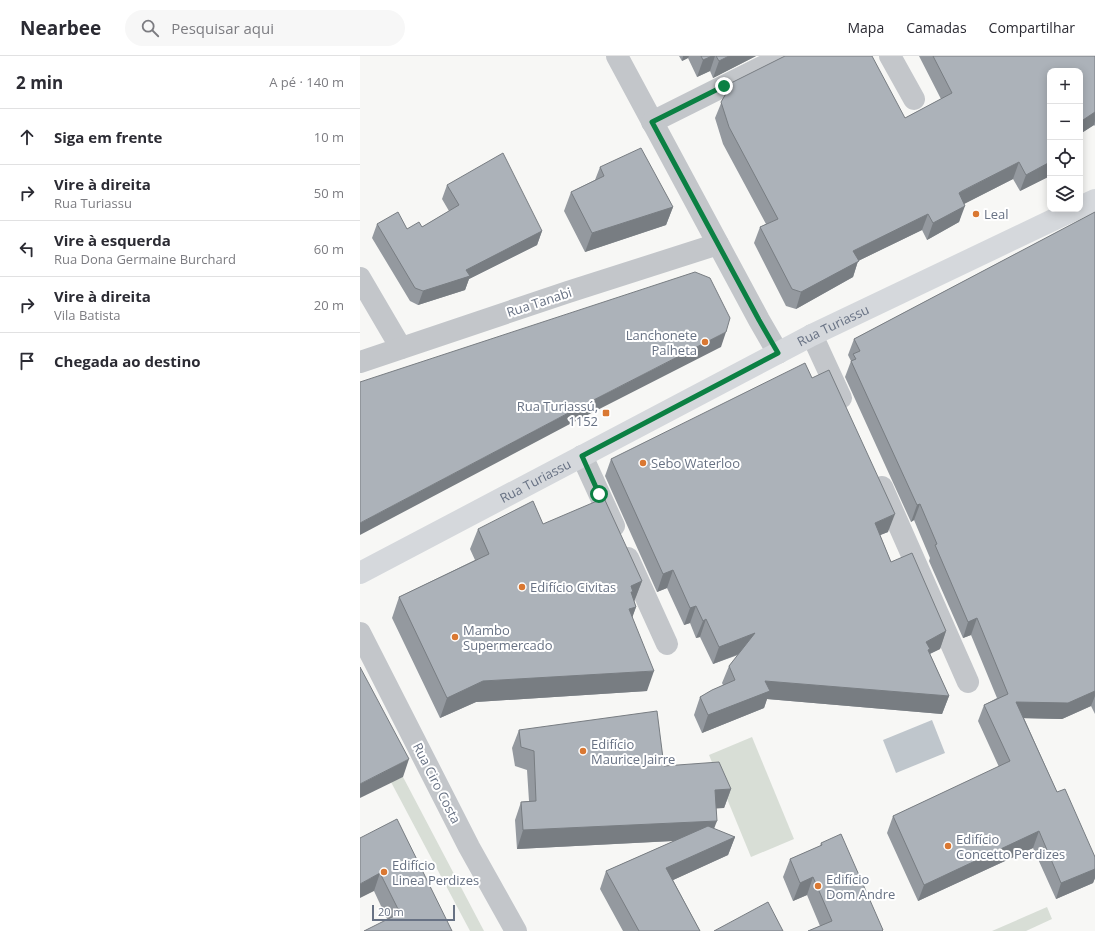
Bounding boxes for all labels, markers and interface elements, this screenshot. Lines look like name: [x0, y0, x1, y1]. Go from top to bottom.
search box: [125, 10, 405, 46]
text: Nearbee: [20, 15, 101, 41]
icon: search: [139, 17, 161, 39]
text: Pesquisar aqui: [171, 18, 274, 38]
text: Mapa: [848, 18, 884, 37]
text: Camadas: [906, 18, 967, 37]
text: Compartilhar: [989, 18, 1075, 37]
map controls: [1047, 68, 1083, 212]
button: +: [1047, 68, 1083, 104]
text: 2 min: [16, 71, 63, 94]
text: A pé · 140 m: [269, 73, 344, 91]
route end: [715, 77, 733, 95]
button: −: [1047, 104, 1083, 140]
icon: ahead: [16, 126, 38, 148]
text: Siga em frente: [54, 127, 162, 147]
text: 10 m: [314, 128, 344, 146]
button: locate: [1047, 140, 1083, 176]
text: Vire à direita: [54, 174, 151, 194]
button: layers: [1047, 176, 1083, 212]
icon: right: [16, 182, 38, 204]
text: 50 m: [314, 184, 344, 202]
text: Rua Turiassu: [54, 194, 132, 212]
place label: Leal: [984, 205, 1009, 223]
marker: Leal: [971, 209, 981, 219]
text: Vire à esquerda: [54, 230, 171, 250]
icon: left: [16, 238, 38, 260]
text: 60 m: [314, 240, 344, 258]
text: Rua Dona Germaine Burchard: [54, 250, 236, 268]
street label: Rua Tanabi: [504, 283, 574, 321]
text: Vire à direita: [54, 286, 151, 306]
icon: right: [16, 294, 38, 316]
text: 20 m: [314, 296, 344, 314]
street label: Rua Turiassu: [794, 300, 872, 350]
text: Vila Batista: [54, 306, 121, 324]
place label: Lanchonete Palheta: [626, 326, 697, 359]
marker: Lanchonete Palheta: [700, 337, 710, 347]
icon: arrive: [16, 350, 38, 372]
text: Chegada ao destino: [54, 351, 201, 371]
place label: Rua Turiassú, 1152: [517, 397, 598, 430]
marker: Rua Turiassú, 1152: [601, 408, 611, 418]
place label: Sebo Waterloo: [651, 454, 740, 472]
street label: Rua Turiassu: [496, 455, 574, 507]
marker: Sebo Waterloo: [638, 458, 648, 468]
route start: [590, 485, 608, 503]
place label: Edifício Civitas: [530, 578, 616, 596]
marker: Edifício Civitas: [517, 582, 527, 592]
place label: Mambo Supermercado: [463, 621, 553, 654]
marker: Mambo Supermercado: [450, 632, 460, 642]
place label: Edifício Maurice Jairre: [591, 735, 675, 768]
street label: Rua Ciro Costa: [409, 739, 465, 827]
marker: Edifício Maurice Jairre: [578, 746, 588, 756]
place label: Edifício Concetto Perdizes: [956, 830, 1065, 863]
marker: Edifício Concetto Perdizes: [943, 841, 953, 851]
place label: Edifício Linea Perdizes: [392, 856, 479, 889]
marker: Edifício Linea Perdizes: [379, 867, 389, 877]
place label: Edifício Dom Andre: [826, 870, 895, 903]
marker: Edifício Dom Andre: [813, 881, 823, 891]
scale bar: [372, 903, 455, 922]
text: 20 m: [378, 904, 404, 919]

